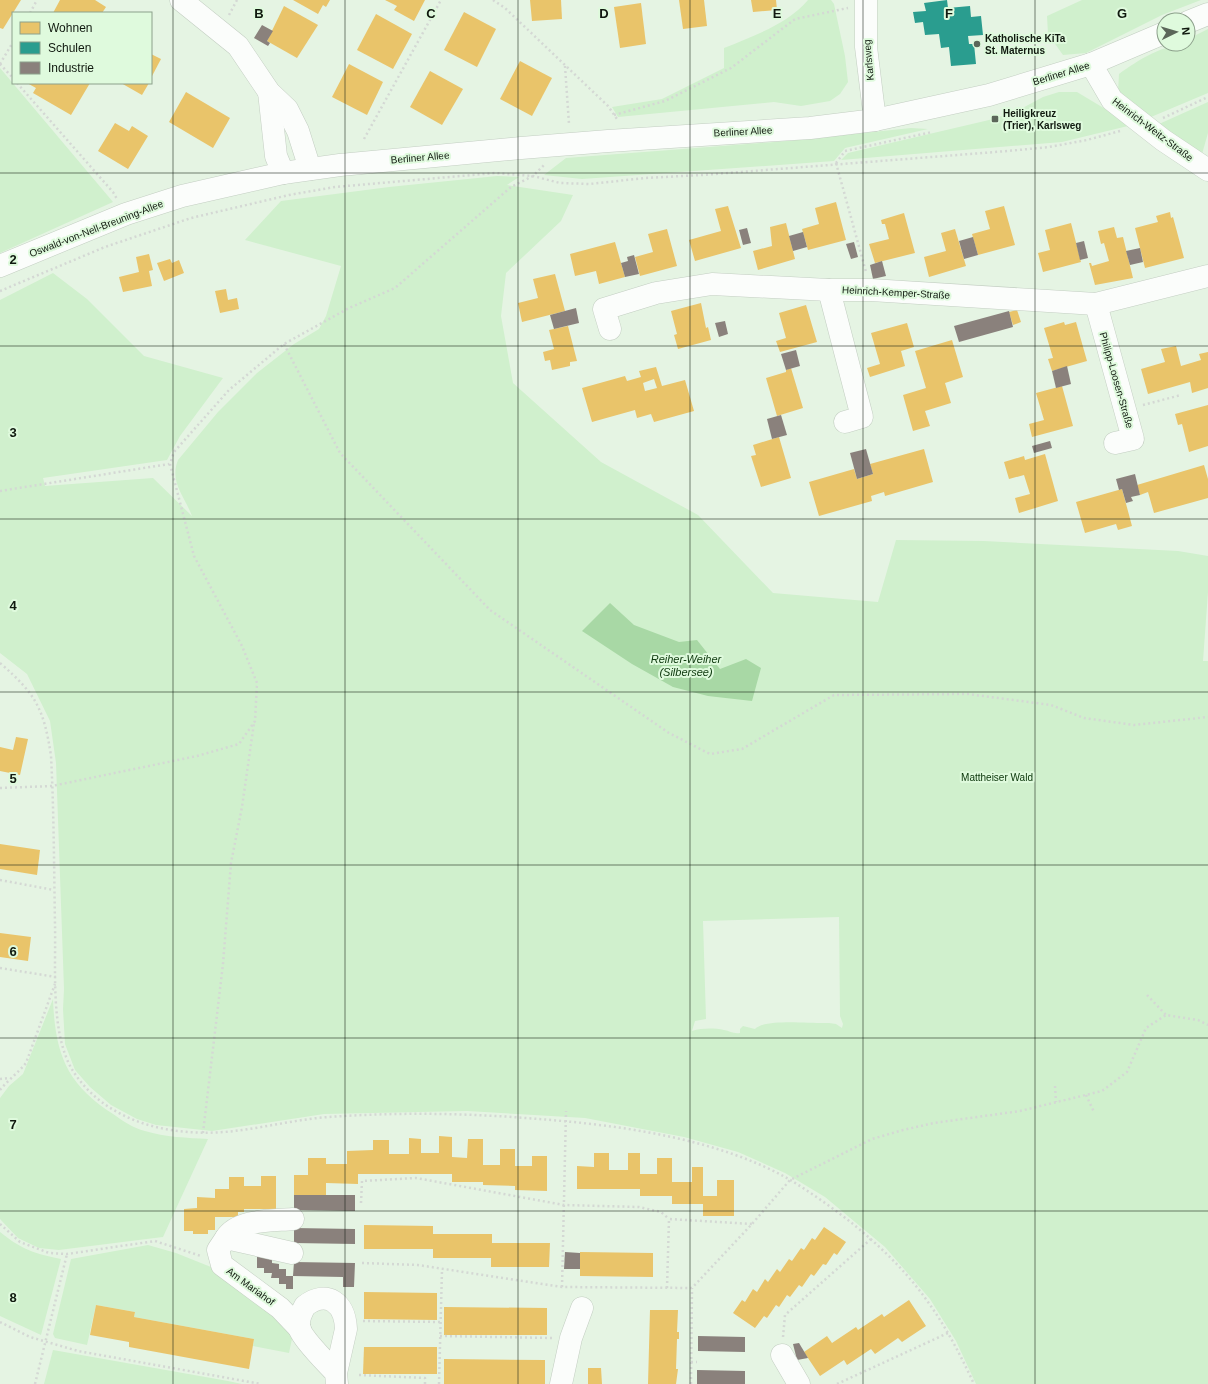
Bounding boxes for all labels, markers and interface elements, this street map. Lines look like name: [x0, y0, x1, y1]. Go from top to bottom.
text: B: [254, 6, 264, 21]
text: C: [426, 6, 436, 21]
text: D: [599, 6, 609, 21]
text: E: [773, 6, 782, 21]
text: F: [945, 6, 953, 21]
text: G: [1117, 6, 1127, 21]
legend: [12, 12, 152, 84]
north arrow: [1156, 12, 1196, 52]
text: Wohnen: [48, 21, 92, 35]
text: N: [1180, 27, 1192, 36]
place label: Katholische KiTa St. Maternus: [985, 33, 1066, 56]
street label: Karlsweg: [861, 39, 876, 81]
marker: Katholische KiTa St. Maternus: [972, 39, 982, 49]
text: Schulen: [48, 41, 91, 55]
street label: Berliner Allee: [1031, 59, 1091, 87]
text: Industrie: [48, 61, 94, 75]
street label: Heinrich-Weitz-Straße: [1110, 95, 1196, 164]
place label: Heiligkreuz (Trier), Karlsweg: [1003, 108, 1081, 131]
marker: Heiligkreuz (Trier), Karlsweg: [990, 114, 1000, 124]
street label: Berliner Allee: [713, 124, 773, 139]
street label: Berliner Allee: [390, 149, 450, 166]
street label: Oswald-von-Nell-Breuning-Allee: [28, 198, 165, 259]
text: 2: [9, 252, 17, 267]
street label: Heinrich-Kemper-Straße: [842, 284, 951, 301]
street label: Philipp-Loosen-Straße: [1098, 331, 1136, 430]
text: 3: [9, 425, 17, 440]
text: 4: [9, 598, 17, 613]
water label: Reiher-Weiher (Silbersee): [651, 653, 723, 678]
text: 5: [9, 771, 17, 786]
park label: Mattheiser Wald: [961, 772, 1033, 783]
text: 6: [9, 944, 17, 959]
text: 7: [9, 1117, 17, 1132]
street label: Am Mariahof: [225, 1265, 277, 1308]
text: 8: [9, 1290, 17, 1305]

